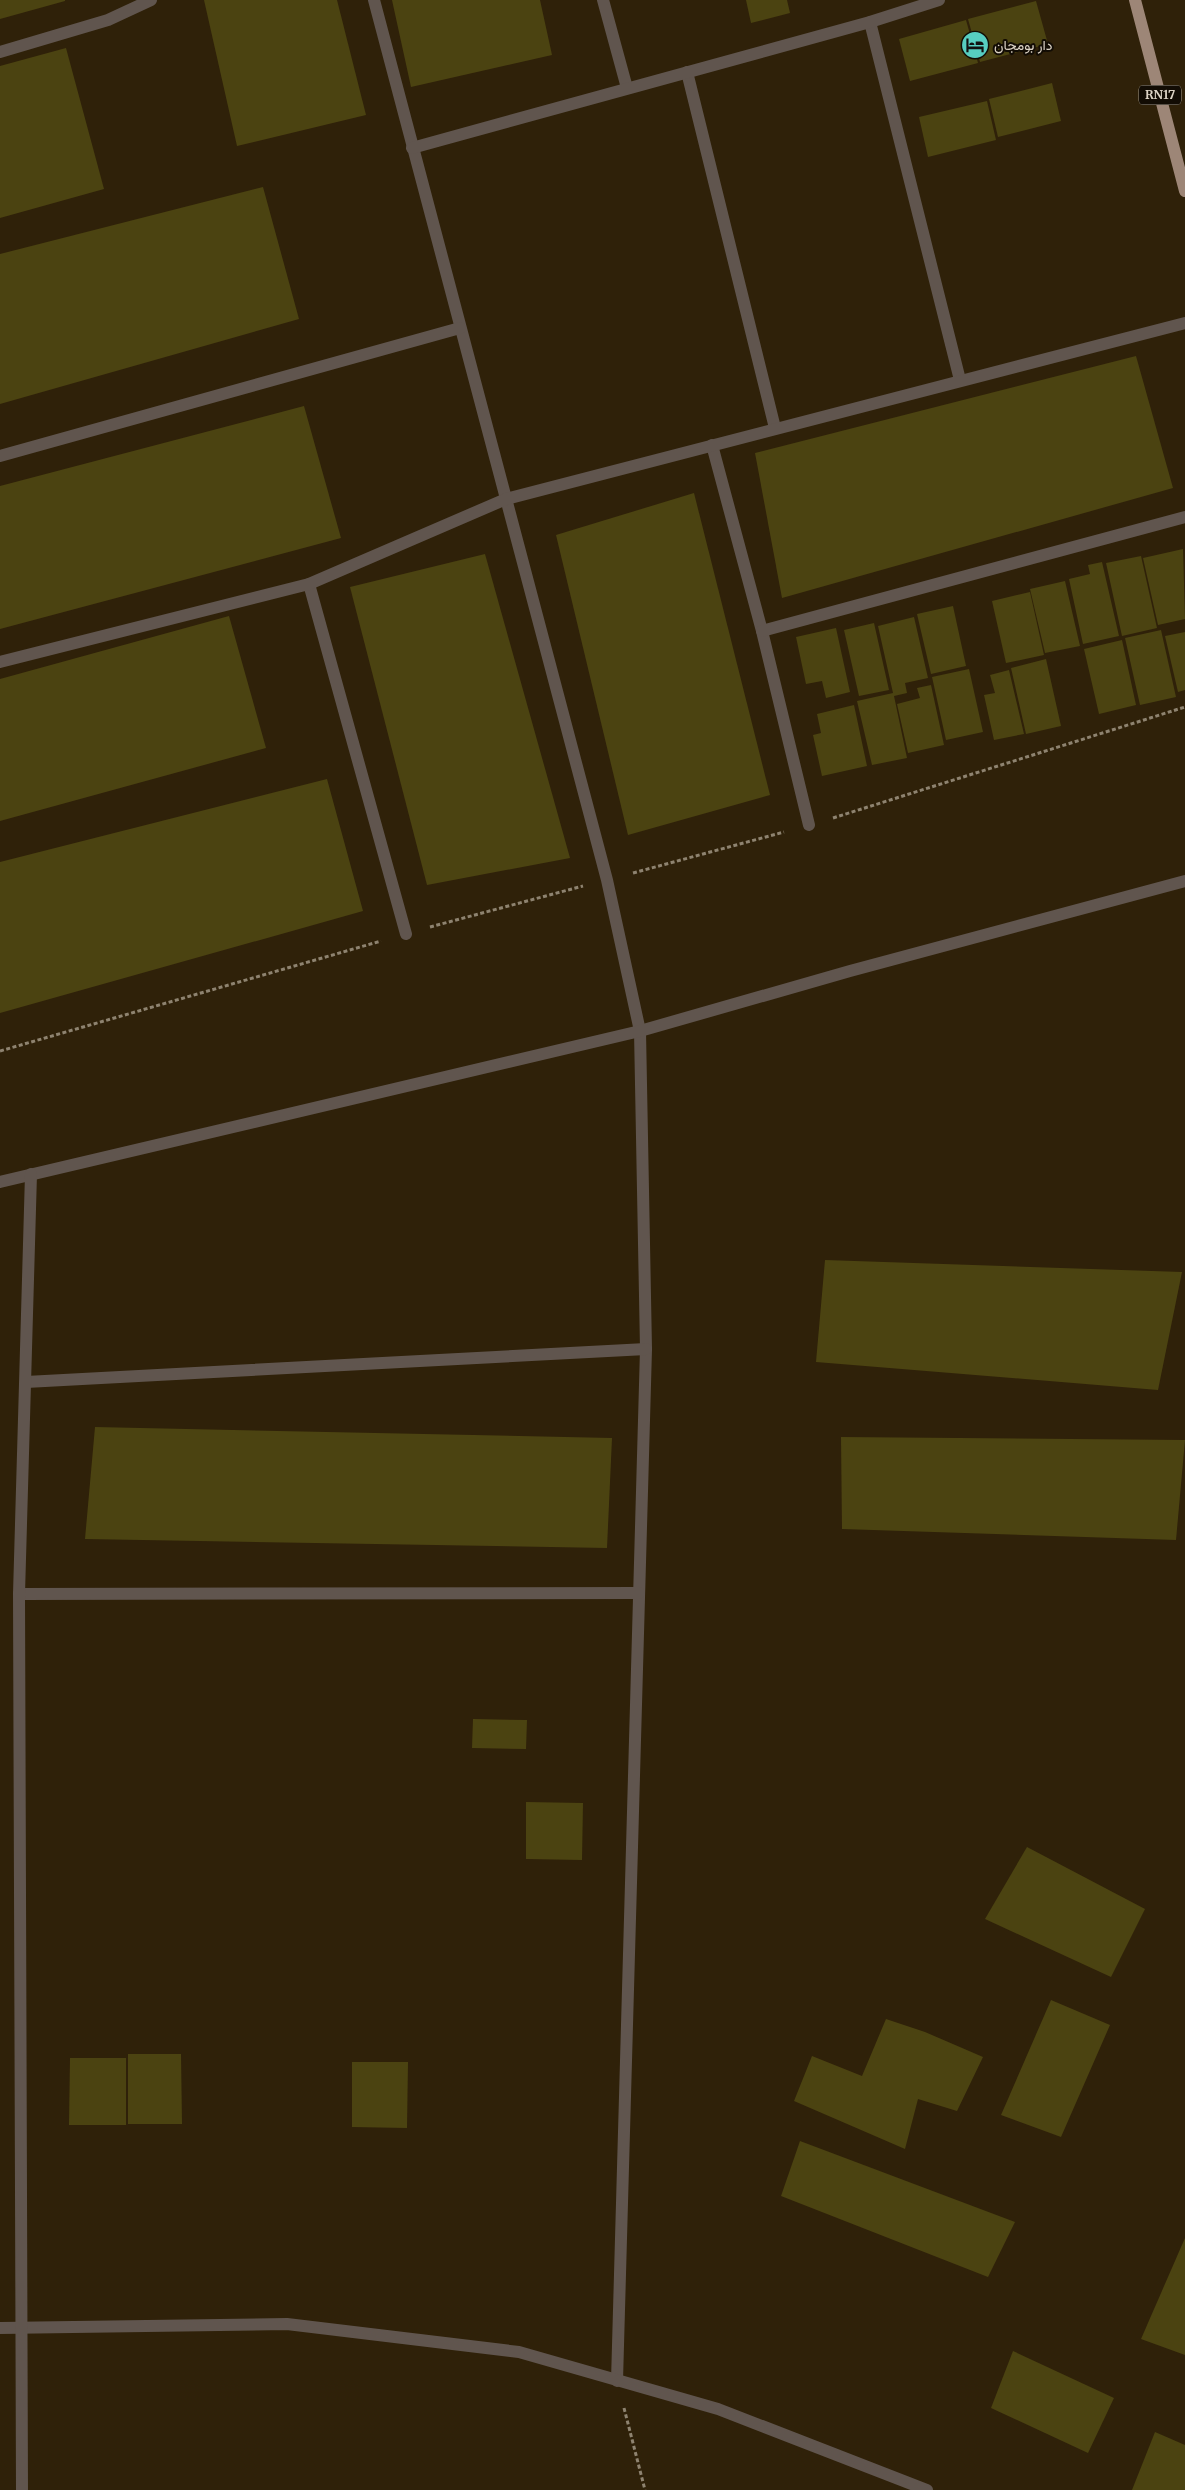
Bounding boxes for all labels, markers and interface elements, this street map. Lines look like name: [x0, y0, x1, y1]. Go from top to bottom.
hotel icon: دار بومجان: [960, 30, 990, 60]
place label: دار بومجان: [994, 36, 1053, 54]
road number: RN17: [1139, 86, 1181, 104]

